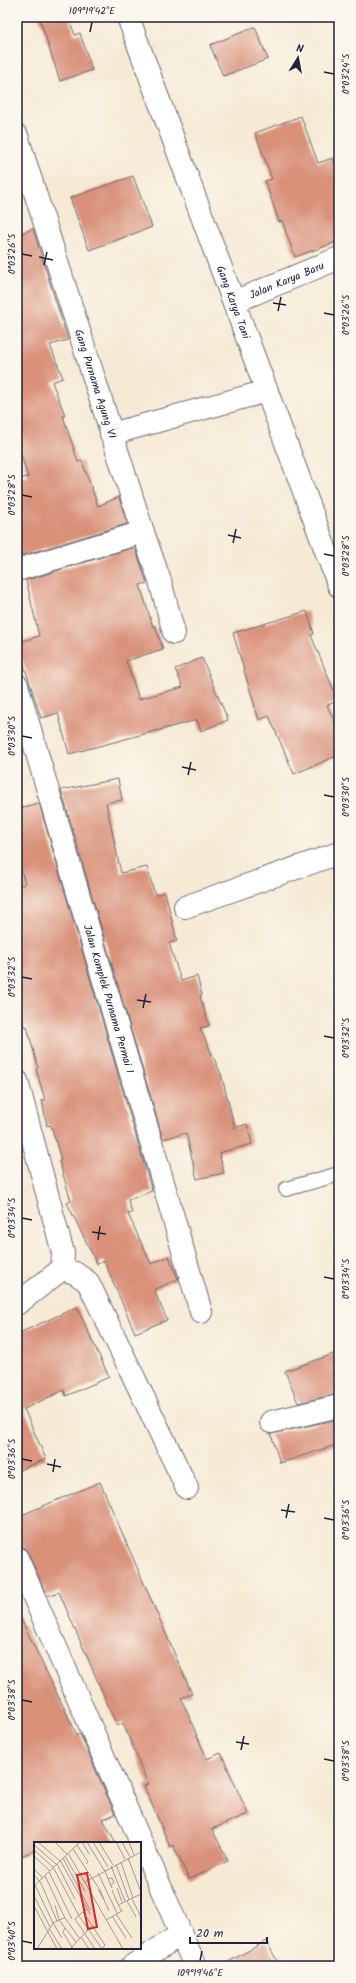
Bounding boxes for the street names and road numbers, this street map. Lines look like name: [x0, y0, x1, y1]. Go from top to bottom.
street label: Jalan Karya Baru: [247, 257, 328, 305]
street label: Gang Karya Tani: [211, 263, 255, 342]
street label: Gang Purnama Agung VI: [69, 327, 121, 441]
street label: Jalan Komplek Purnama Permai I: [78, 922, 139, 1076]

